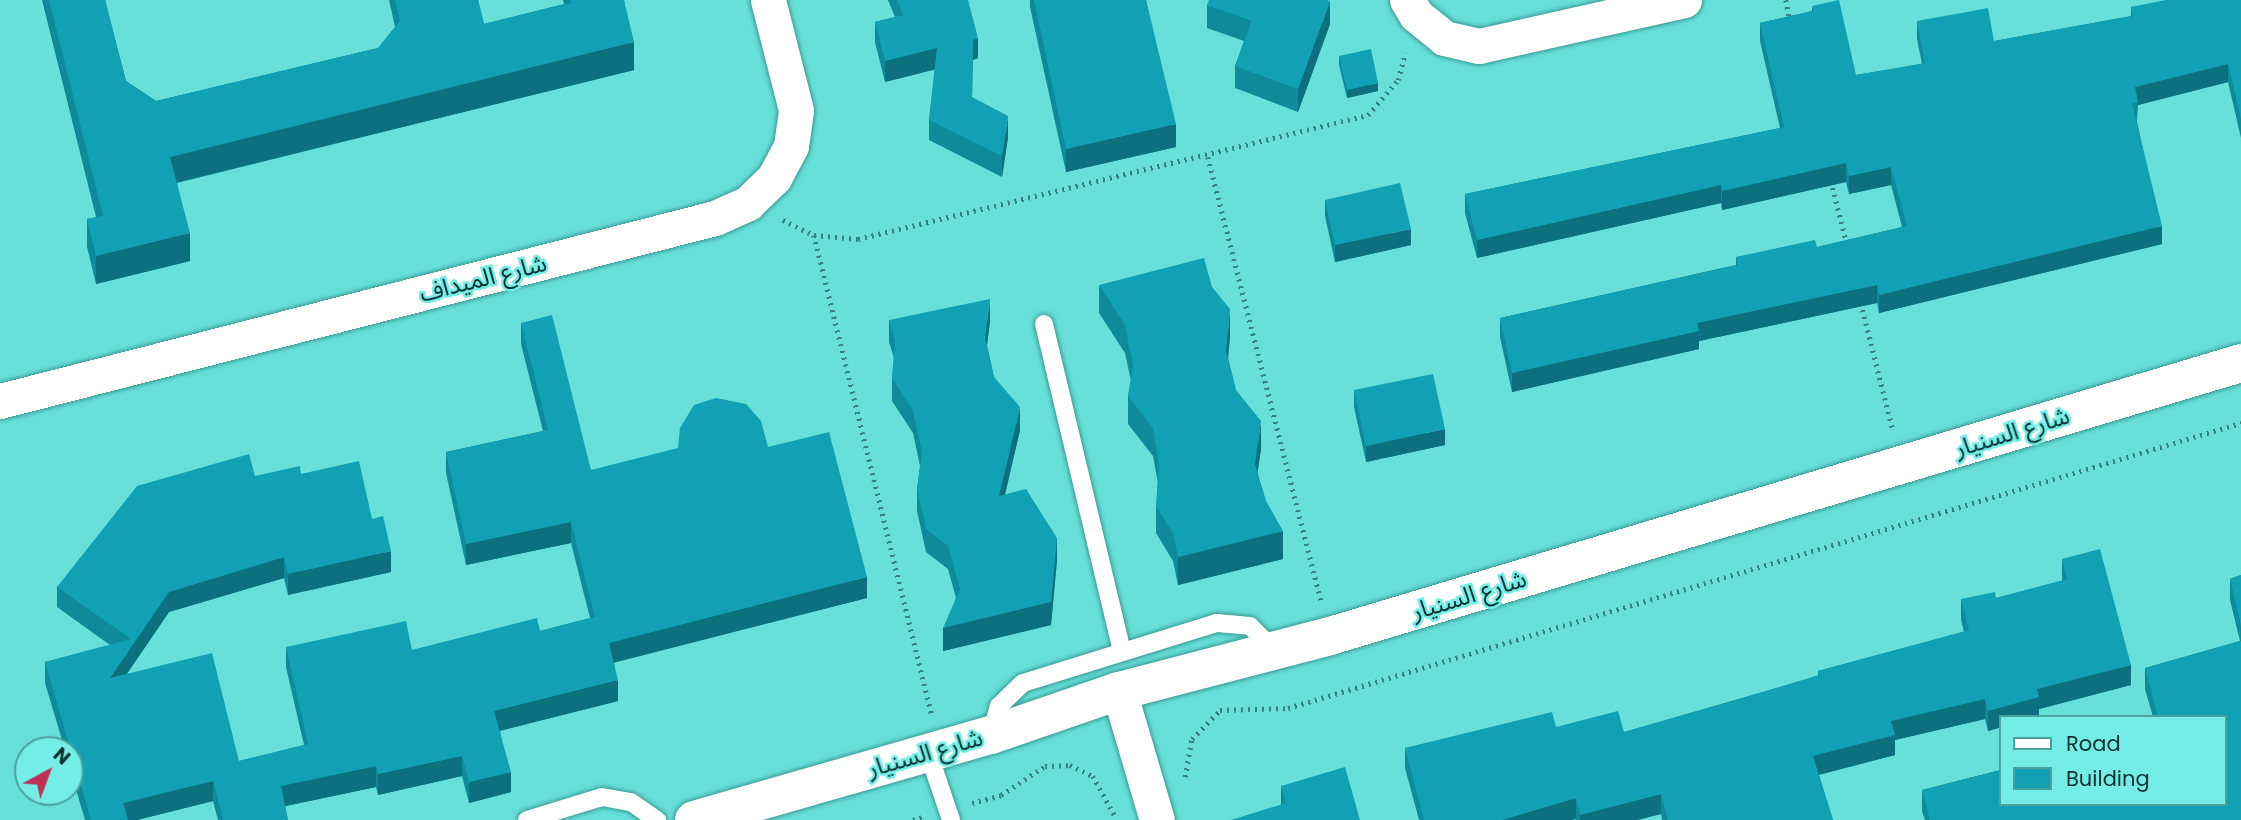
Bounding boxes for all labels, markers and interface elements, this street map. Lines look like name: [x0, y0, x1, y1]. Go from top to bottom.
street label: شارع الميداف: [416, 248, 550, 308]
street label: شارع السنيار: [1951, 401, 2073, 463]
street label: شارع السنيار: [1408, 564, 1530, 626]
legend: [2000, 715, 2227, 806]
street label: شارع السنيار: [864, 723, 986, 783]
text: Road: [2066, 729, 2121, 758]
north arrow: [14, 736, 84, 806]
text: N: [48, 741, 76, 771]
text: Building: [2066, 764, 2150, 793]

